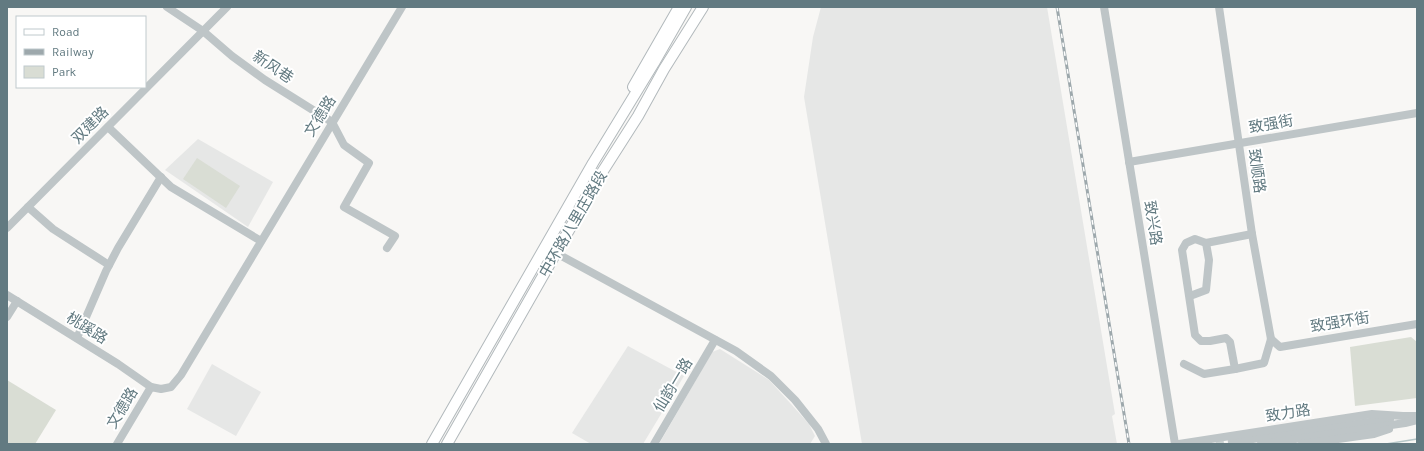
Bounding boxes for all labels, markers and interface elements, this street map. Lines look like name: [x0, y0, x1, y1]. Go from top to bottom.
legend: [16, 16, 146, 88]
text: Road: [52, 25, 80, 39]
text: Railway: [52, 45, 94, 59]
street label: 新风巷: [249, 47, 297, 87]
text: Park: [52, 65, 77, 79]
street label: 文德路: [300, 92, 340, 140]
street label: 双建路: [68, 103, 112, 147]
street label: 致强街: [1247, 111, 1295, 137]
street label: 致顺路: [1245, 147, 1269, 195]
street label: 中环路八里庄路段: [535, 168, 611, 280]
street label: 致兴路: [1141, 199, 1165, 247]
street label: 桃蹊路: [63, 308, 111, 348]
street label: 致强环街: [1309, 308, 1371, 336]
street label: 仙韵一路: [650, 355, 696, 415]
street label: 文德路: [103, 384, 141, 432]
street label: 致力路: [1264, 401, 1312, 425]

